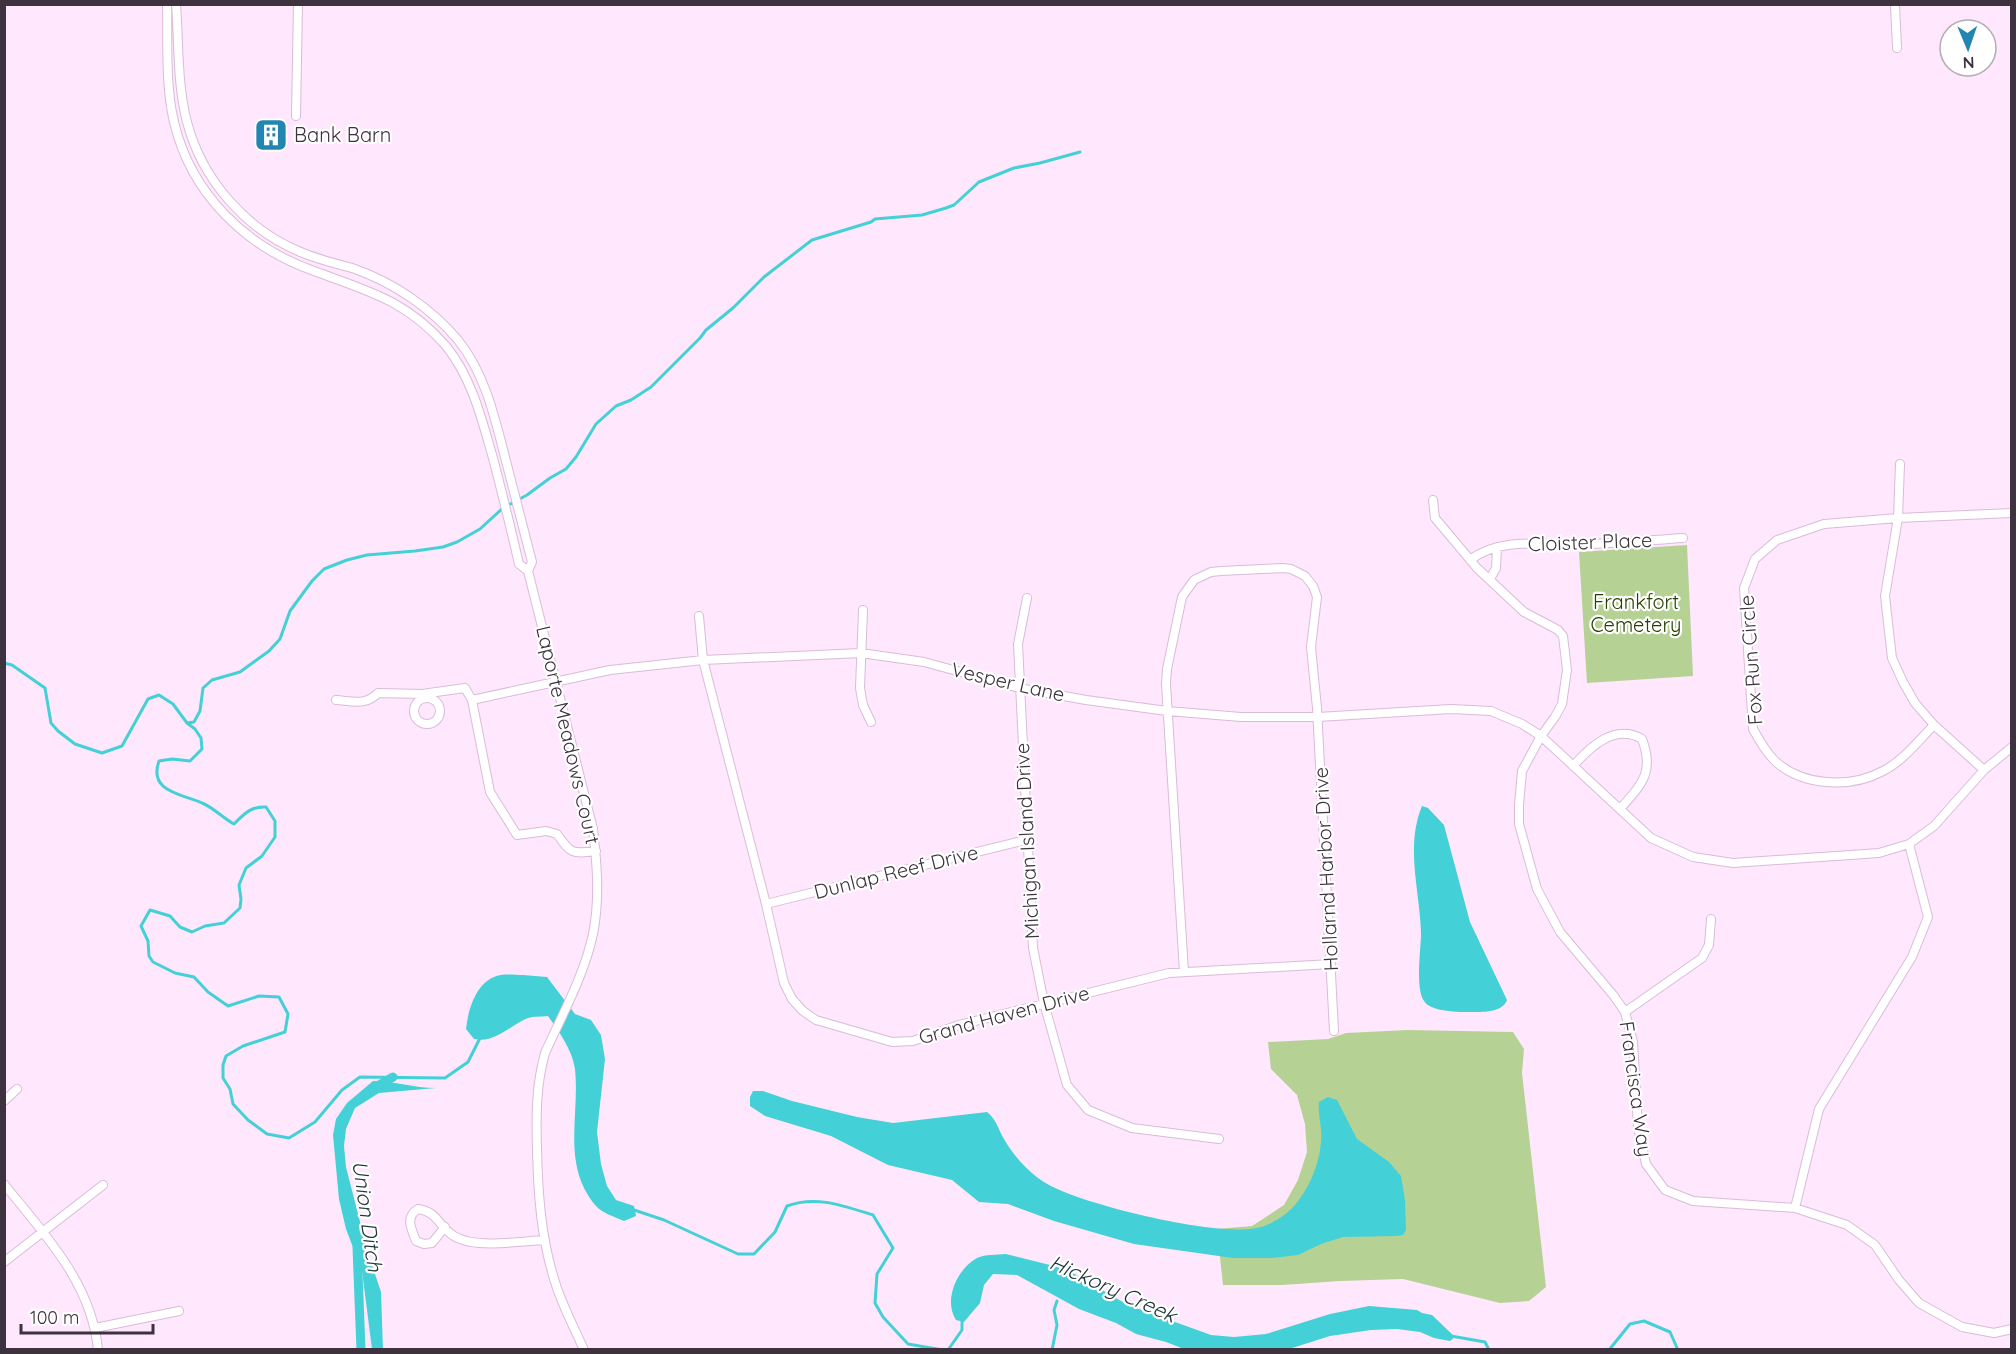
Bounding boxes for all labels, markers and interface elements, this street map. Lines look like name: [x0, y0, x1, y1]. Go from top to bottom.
north arrow: [1938, 18, 1998, 78]
text: N: [1962, 53, 1975, 73]
building icon: Bank Barn: [253, 117, 289, 153]
place label: Bank Barn: [294, 122, 391, 147]
street label: Cloister Place: [1527, 527, 1653, 556]
park label: Frankfort Cemetery: [1591, 589, 1681, 637]
street label: Fox Run Circle: [1733, 594, 1768, 726]
street label: Laporte Meadows Court: [531, 623, 606, 847]
street label: Vesper Lane: [949, 656, 1067, 707]
street label: Michigan Island Drive: [1009, 742, 1044, 940]
street label: Hollarnd Harbor Drive: [1308, 766, 1343, 972]
street label: Dunlap Reef Drive: [811, 839, 981, 904]
street label: Grand Haven Drive: [916, 980, 1092, 1049]
street label: Francisca Way: [1615, 1019, 1658, 1158]
water label: Union Ditch: [347, 1159, 389, 1274]
water label: Hickory Creek: [1046, 1249, 1182, 1328]
scale bar: [21, 1297, 153, 1335]
text: 100 m: [30, 1306, 79, 1329]

